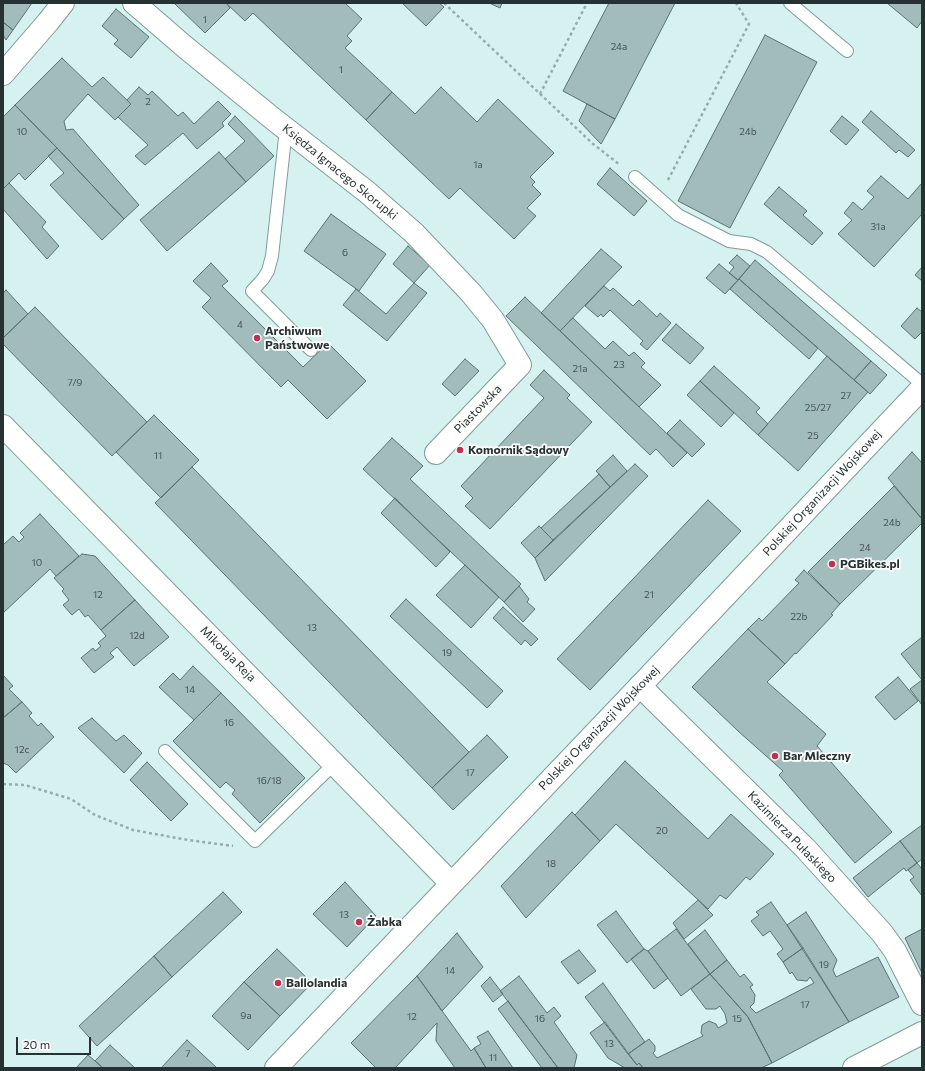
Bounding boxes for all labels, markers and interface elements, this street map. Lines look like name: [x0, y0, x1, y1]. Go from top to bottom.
house number: 1: [203, 14, 207, 26]
house number: 24a: [611, 41, 627, 53]
house number: 1: [339, 64, 343, 76]
house number: 2: [145, 96, 151, 108]
street label: Księdza Ignacego Skorupki: [279, 121, 401, 223]
house number: 10: [17, 126, 27, 138]
house number: 24b: [739, 126, 757, 138]
house number: 1a: [473, 159, 483, 171]
house number: 31a: [870, 221, 886, 233]
house number: 6: [342, 247, 348, 259]
house number: 4: [237, 319, 243, 331]
place label: Archiwum Państwowe: [265, 324, 329, 352]
marker: Archiwum Państwowe: [252, 333, 262, 343]
house number: 23: [613, 359, 625, 371]
house number: 21a: [572, 363, 588, 375]
house number: 7/9: [68, 377, 82, 389]
street label: Piastowska: [451, 382, 505, 436]
house number: 27: [841, 390, 851, 402]
house number: 25/27: [805, 402, 831, 414]
street label: Polskiej Organizacji Wojskowej: [760, 427, 884, 559]
house number: 25: [807, 430, 819, 442]
place label: Komornik Sądowy: [468, 443, 569, 457]
marker: Komornik Sądowy: [455, 445, 465, 455]
house number: 11: [154, 450, 162, 462]
house number: 24b: [883, 517, 901, 529]
house number: 24: [859, 542, 871, 554]
house number: 10: [32, 557, 42, 569]
place label: PGBikes.pl: [840, 557, 900, 571]
marker: PGBikes.pl: [827, 559, 837, 569]
house number: 12: [93, 589, 103, 601]
house number: 21: [644, 589, 654, 601]
house number: 22b: [790, 611, 808, 623]
house number: 13: [307, 622, 317, 634]
street label: Mikołaja Reja: [197, 623, 259, 685]
house number: 12d: [129, 630, 145, 642]
house number: 19: [442, 647, 452, 659]
street label: Polskiej Organizacji Wojskowej: [536, 663, 662, 793]
house number: 14: [185, 684, 195, 696]
house number: 16: [224, 717, 234, 729]
house number: 12c: [15, 744, 29, 756]
place label: Bar Mleczny: [783, 749, 851, 763]
marker: Bar Mleczny: [770, 751, 780, 761]
house number: 17: [465, 767, 475, 779]
house number: 16/18: [257, 775, 281, 787]
street label: Kazimierza Pułaskiego: [745, 788, 839, 886]
house number: 20: [656, 825, 668, 837]
house number: 18: [546, 858, 556, 870]
house number: 13: [339, 909, 349, 921]
place label: Żabka: [367, 915, 402, 929]
marker: Żabka: [354, 917, 364, 927]
house number: 19: [819, 959, 829, 971]
house number: 14: [445, 965, 455, 977]
place label: Ballolandia: [286, 976, 347, 990]
marker: Ballolandia: [273, 978, 283, 988]
house number: 17: [800, 999, 810, 1011]
house number: 9a: [240, 1010, 252, 1022]
house number: 12: [407, 1011, 417, 1023]
house number: 16: [535, 1013, 545, 1025]
house number: 15: [732, 1013, 742, 1025]
scale bar: [18, 1029, 93, 1055]
text: 20 m: [23, 1037, 50, 1051]
house number: 13: [604, 1038, 614, 1050]
house number: 7: [185, 1048, 191, 1060]
house number: 11: [489, 1052, 497, 1064]

